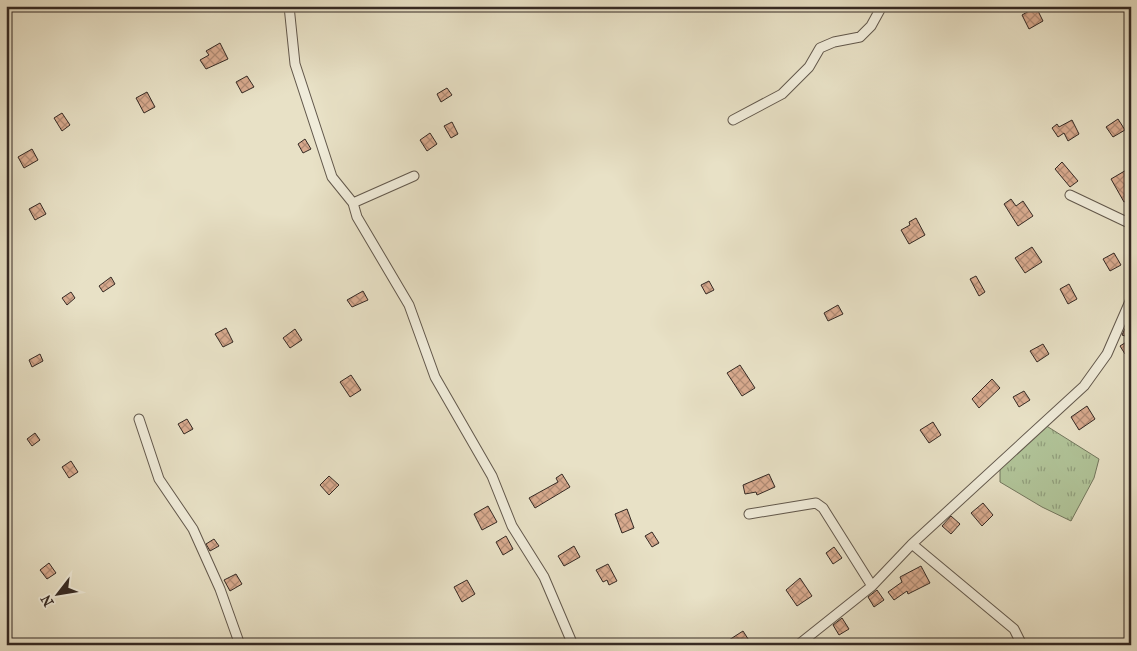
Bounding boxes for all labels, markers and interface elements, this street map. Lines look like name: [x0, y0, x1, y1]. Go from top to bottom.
north arrow: [32, 568, 82, 618]
text: N: [37, 591, 57, 609]

